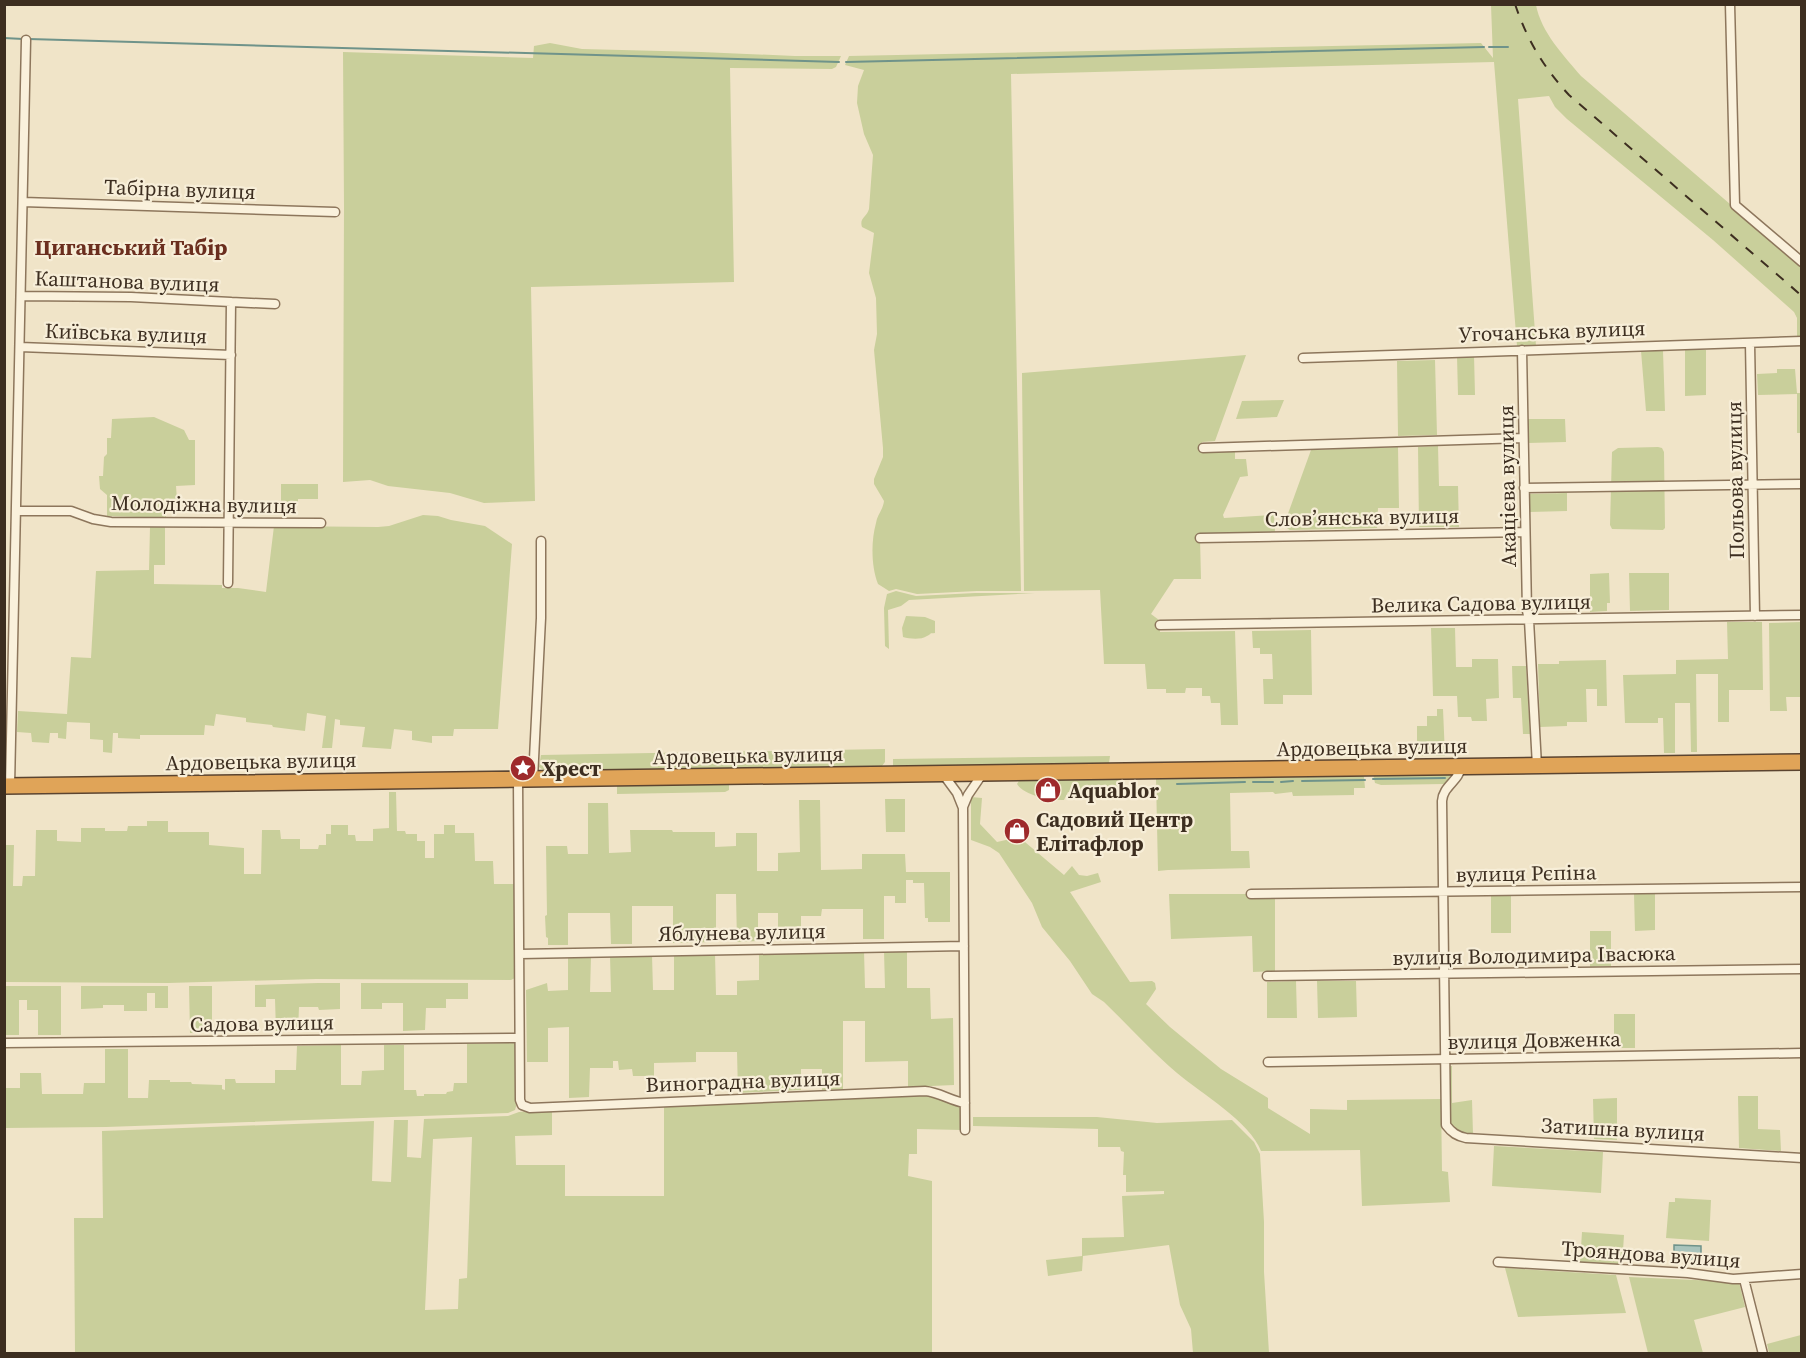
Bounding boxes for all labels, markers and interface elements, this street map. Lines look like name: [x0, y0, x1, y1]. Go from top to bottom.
street label: Табірна вулиця: [104, 172, 256, 206]
district label: Циганський Табір: [34, 232, 228, 262]
street label: Каштанова вулиця: [34, 263, 220, 299]
street label: Угочанська вулиця: [1458, 313, 1646, 349]
street label: Київська вулиця: [44, 316, 208, 350]
street label: Польова вулиця: [1719, 401, 1751, 559]
street label: Акацієва вулиця: [1491, 405, 1523, 567]
street label: Молодіжна вулиця: [111, 488, 297, 520]
street label: Словʼянська вулиця: [1265, 501, 1459, 533]
street label: Велика Садова вулиця: [1371, 587, 1591, 619]
street label: Ардовецька вулиця: [1276, 731, 1468, 763]
street label: Ардовецька вулиця: [652, 739, 844, 771]
street label: Ардовецька вулиця: [165, 745, 357, 777]
place icon: Хрест: [508, 753, 538, 783]
place label: Хрест: [542, 754, 602, 783]
shop icon: Aquablor: [1033, 775, 1063, 805]
place label: Aquablor: [1068, 776, 1159, 805]
place label: Садовий Центр Елітафлор: [1036, 805, 1193, 858]
shop icon: Садовий Центр Елітафлор: [1002, 816, 1032, 846]
street label: вулиця Рєпіна: [1455, 857, 1597, 889]
street label: Яблунева вулиця: [658, 916, 826, 948]
street label: вулиця Володимира Івасюка: [1392, 938, 1676, 972]
street label: Садова вулиця: [190, 1007, 334, 1039]
street label: вулиця Довженка: [1447, 1024, 1621, 1056]
street label: Виноградна вулиця: [645, 1063, 841, 1099]
street label: Затишна вулиця: [1540, 1110, 1706, 1148]
street label: Трояндова вулиця: [1560, 1233, 1742, 1275]

